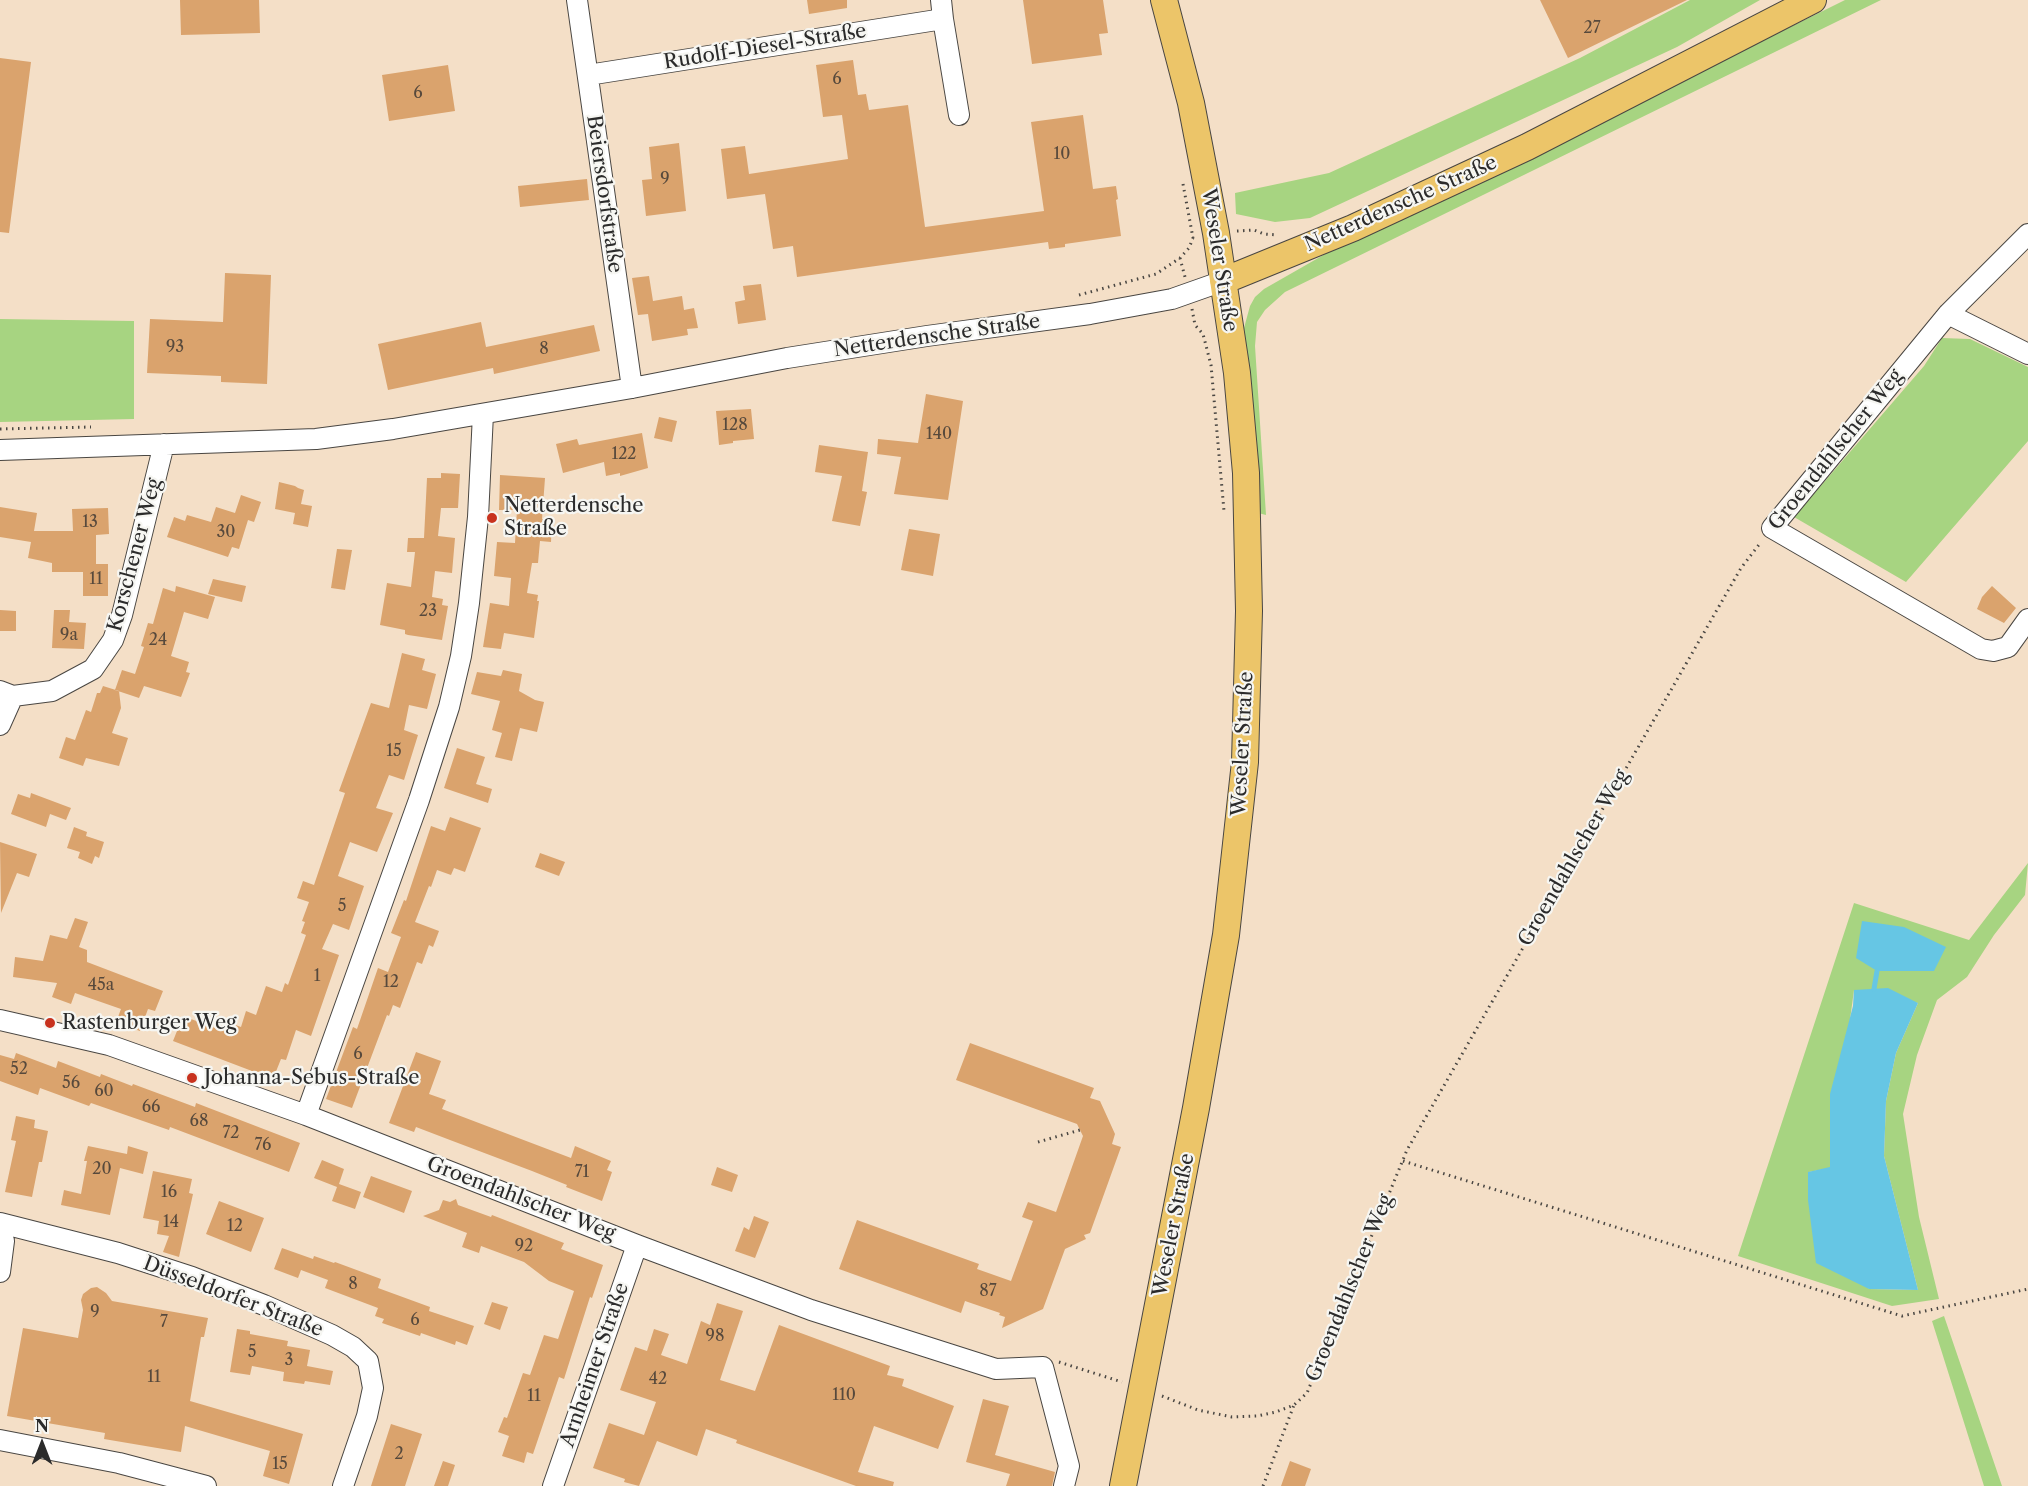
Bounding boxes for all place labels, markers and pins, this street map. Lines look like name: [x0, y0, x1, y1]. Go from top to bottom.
place label: Netterdensche Straße: [504, 494, 644, 541]
marker: Netterdensche Straße: [485, 511, 499, 525]
place label: Rastenburger Weg: [62, 1011, 237, 1035]
marker: Rastenburger Weg: [43, 1016, 57, 1030]
place label: Johanna-Sebus-Straße: [204, 1066, 419, 1090]
marker: Johanna-Sebus-Straße: [185, 1071, 199, 1085]

